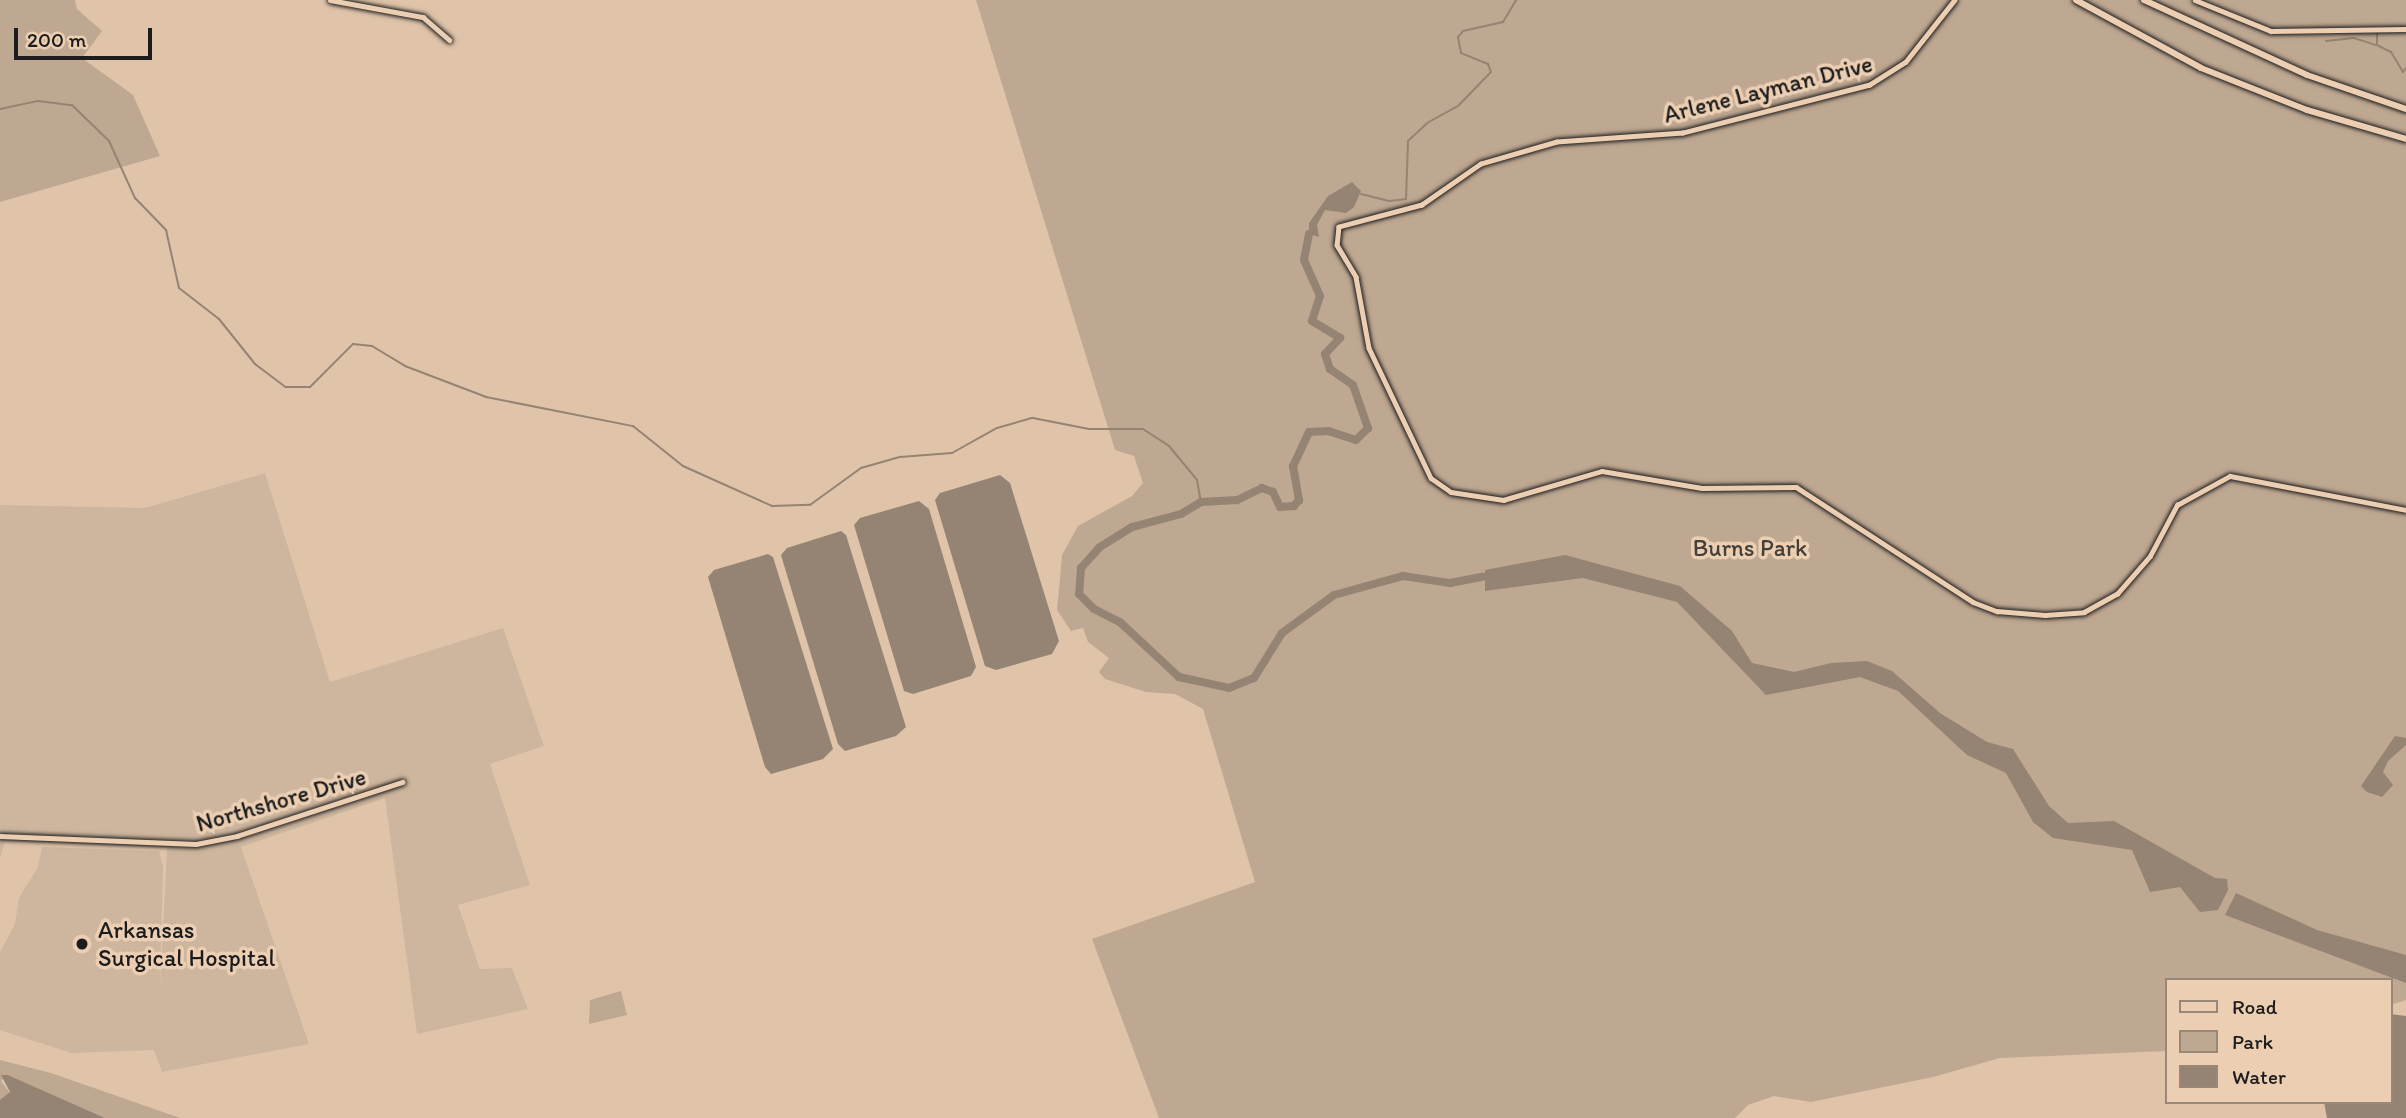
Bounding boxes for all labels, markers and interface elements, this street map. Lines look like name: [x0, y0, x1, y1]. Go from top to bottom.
scale bar: [18, 14, 156, 58]
text: 200 m: [27, 27, 86, 52]
street label: Arlene Layman Drive: [1661, 49, 1875, 129]
park label: Burns Park: [1693, 534, 1807, 562]
street label: Northshore Drive: [193, 762, 369, 838]
place label: Arkansas Surgical Hospital: [98, 916, 274, 972]
marker: Arkansas Surgical Hospital: [72, 934, 92, 954]
legend: [2164, 978, 2392, 1104]
text: Road: [2232, 994, 2277, 1019]
text: Park: [2232, 1029, 2273, 1054]
text: Water: [2232, 1064, 2286, 1089]

